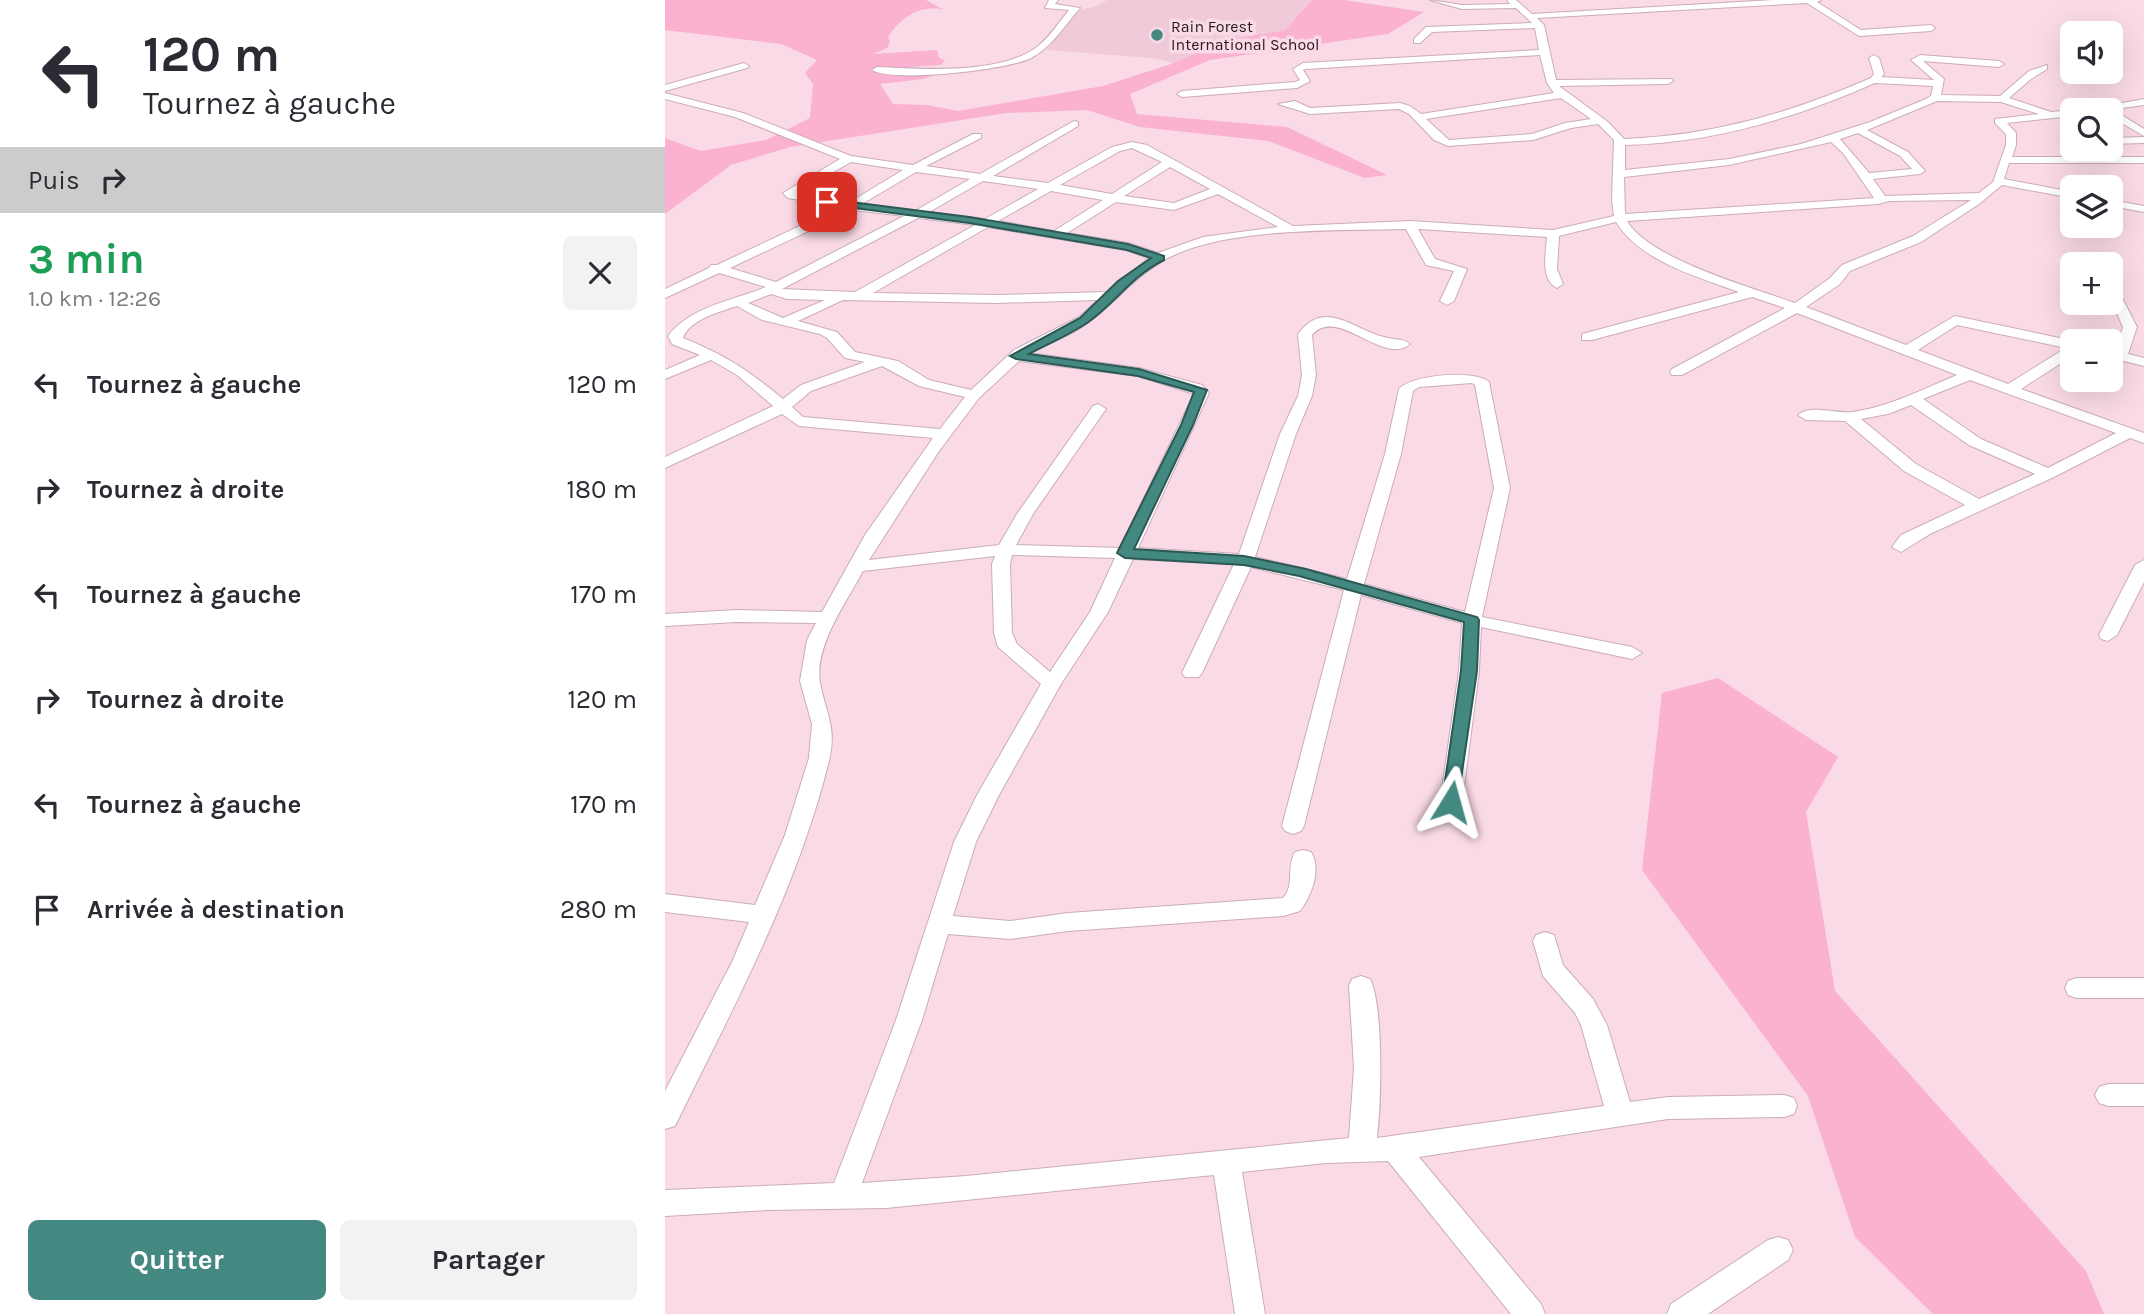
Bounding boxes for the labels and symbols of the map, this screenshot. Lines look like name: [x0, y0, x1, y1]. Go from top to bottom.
place label: Rain Forest International School: [1171, 17, 1319, 54]
marker: Rain Forest International School: [1149, 27, 1165, 43]
pin: [797, 172, 857, 232]
position arrow: [1414, 765, 1488, 839]

